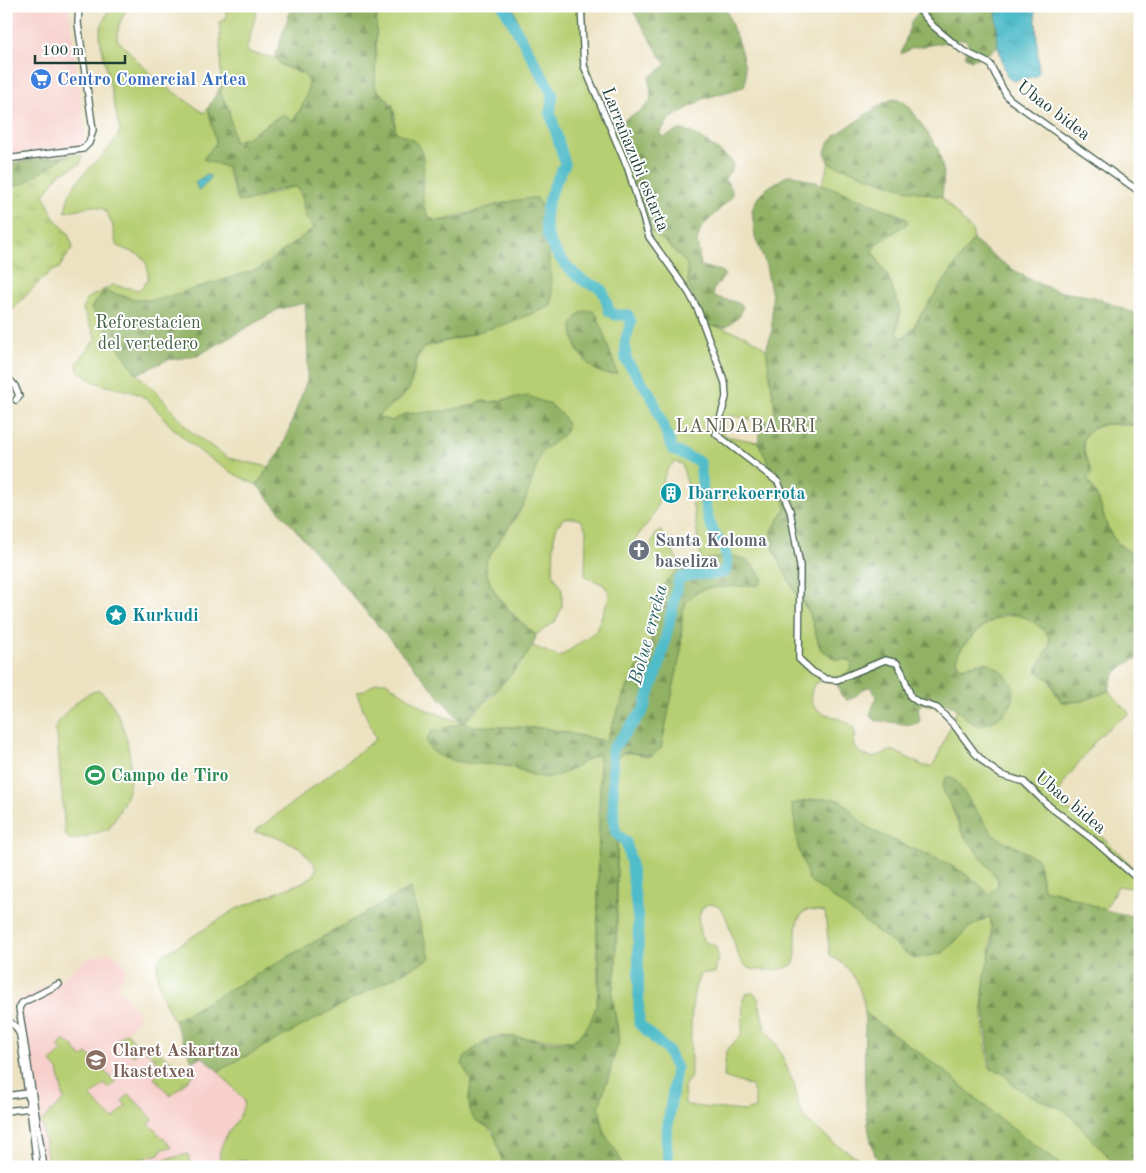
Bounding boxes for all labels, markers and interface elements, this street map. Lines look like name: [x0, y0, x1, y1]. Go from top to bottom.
scale bar: [35, 32, 125, 64]
text: 100 m: [42, 44, 84, 59]
supermarket icon: Centro Comercial Artea: [29, 67, 53, 91]
place label: Centro Comercial Artea: [57, 71, 247, 89]
street label: Ubao bidea: [1013, 78, 1094, 144]
street label: Larrañazubi estarta: [598, 85, 672, 234]
park label: Reforestacien del vertedero: [95, 314, 201, 353]
district label: LANDABARRI: [675, 418, 817, 437]
building icon: Ibarrekoerrota: [659, 481, 683, 505]
place label: Ibarrekoerrota: [687, 485, 806, 503]
place label: Santa Koloma baseliza: [655, 532, 767, 571]
church icon: Santa Koloma baseliza: [627, 538, 651, 562]
water label: Bolue erreka: [627, 583, 672, 688]
place icon: Kurkudi: [104, 603, 128, 627]
place label: Kurkudi: [132, 607, 199, 625]
sports icon: Campo de Tiro: [83, 763, 107, 787]
place label: Campo de Tiro: [111, 767, 229, 785]
street label: Ubao bidea: [1031, 768, 1109, 838]
place label: Claret Askartza Ikastetxea: [112, 1042, 239, 1081]
school or university icon: Claret Askartza Ikastetxea: [84, 1048, 108, 1072]

